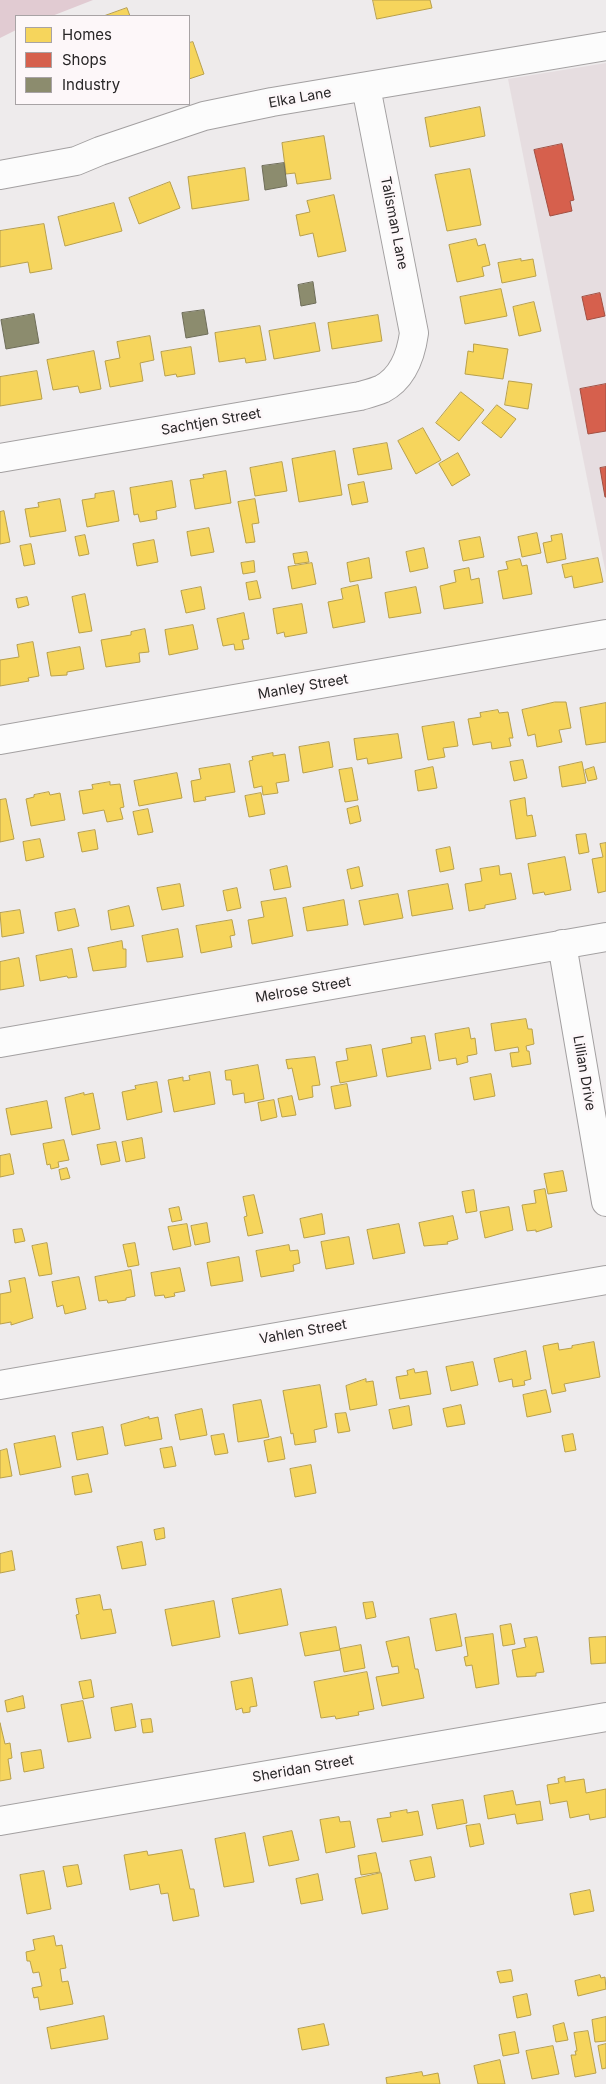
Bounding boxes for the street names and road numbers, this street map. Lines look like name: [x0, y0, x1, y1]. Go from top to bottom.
street label: Elka Lane: [267, 84, 333, 112]
street label: Talisman Lane: [377, 175, 411, 271]
street label: Sachtjen Street: [160, 405, 262, 439]
street label: Manley Street: [257, 671, 349, 703]
street label: Melrose Street: [254, 973, 352, 1007]
street label: Lillian Drive: [569, 1034, 599, 1112]
street label: Vahlen Street: [258, 1316, 348, 1348]
street label: Sheridan Street: [251, 1752, 355, 1786]

